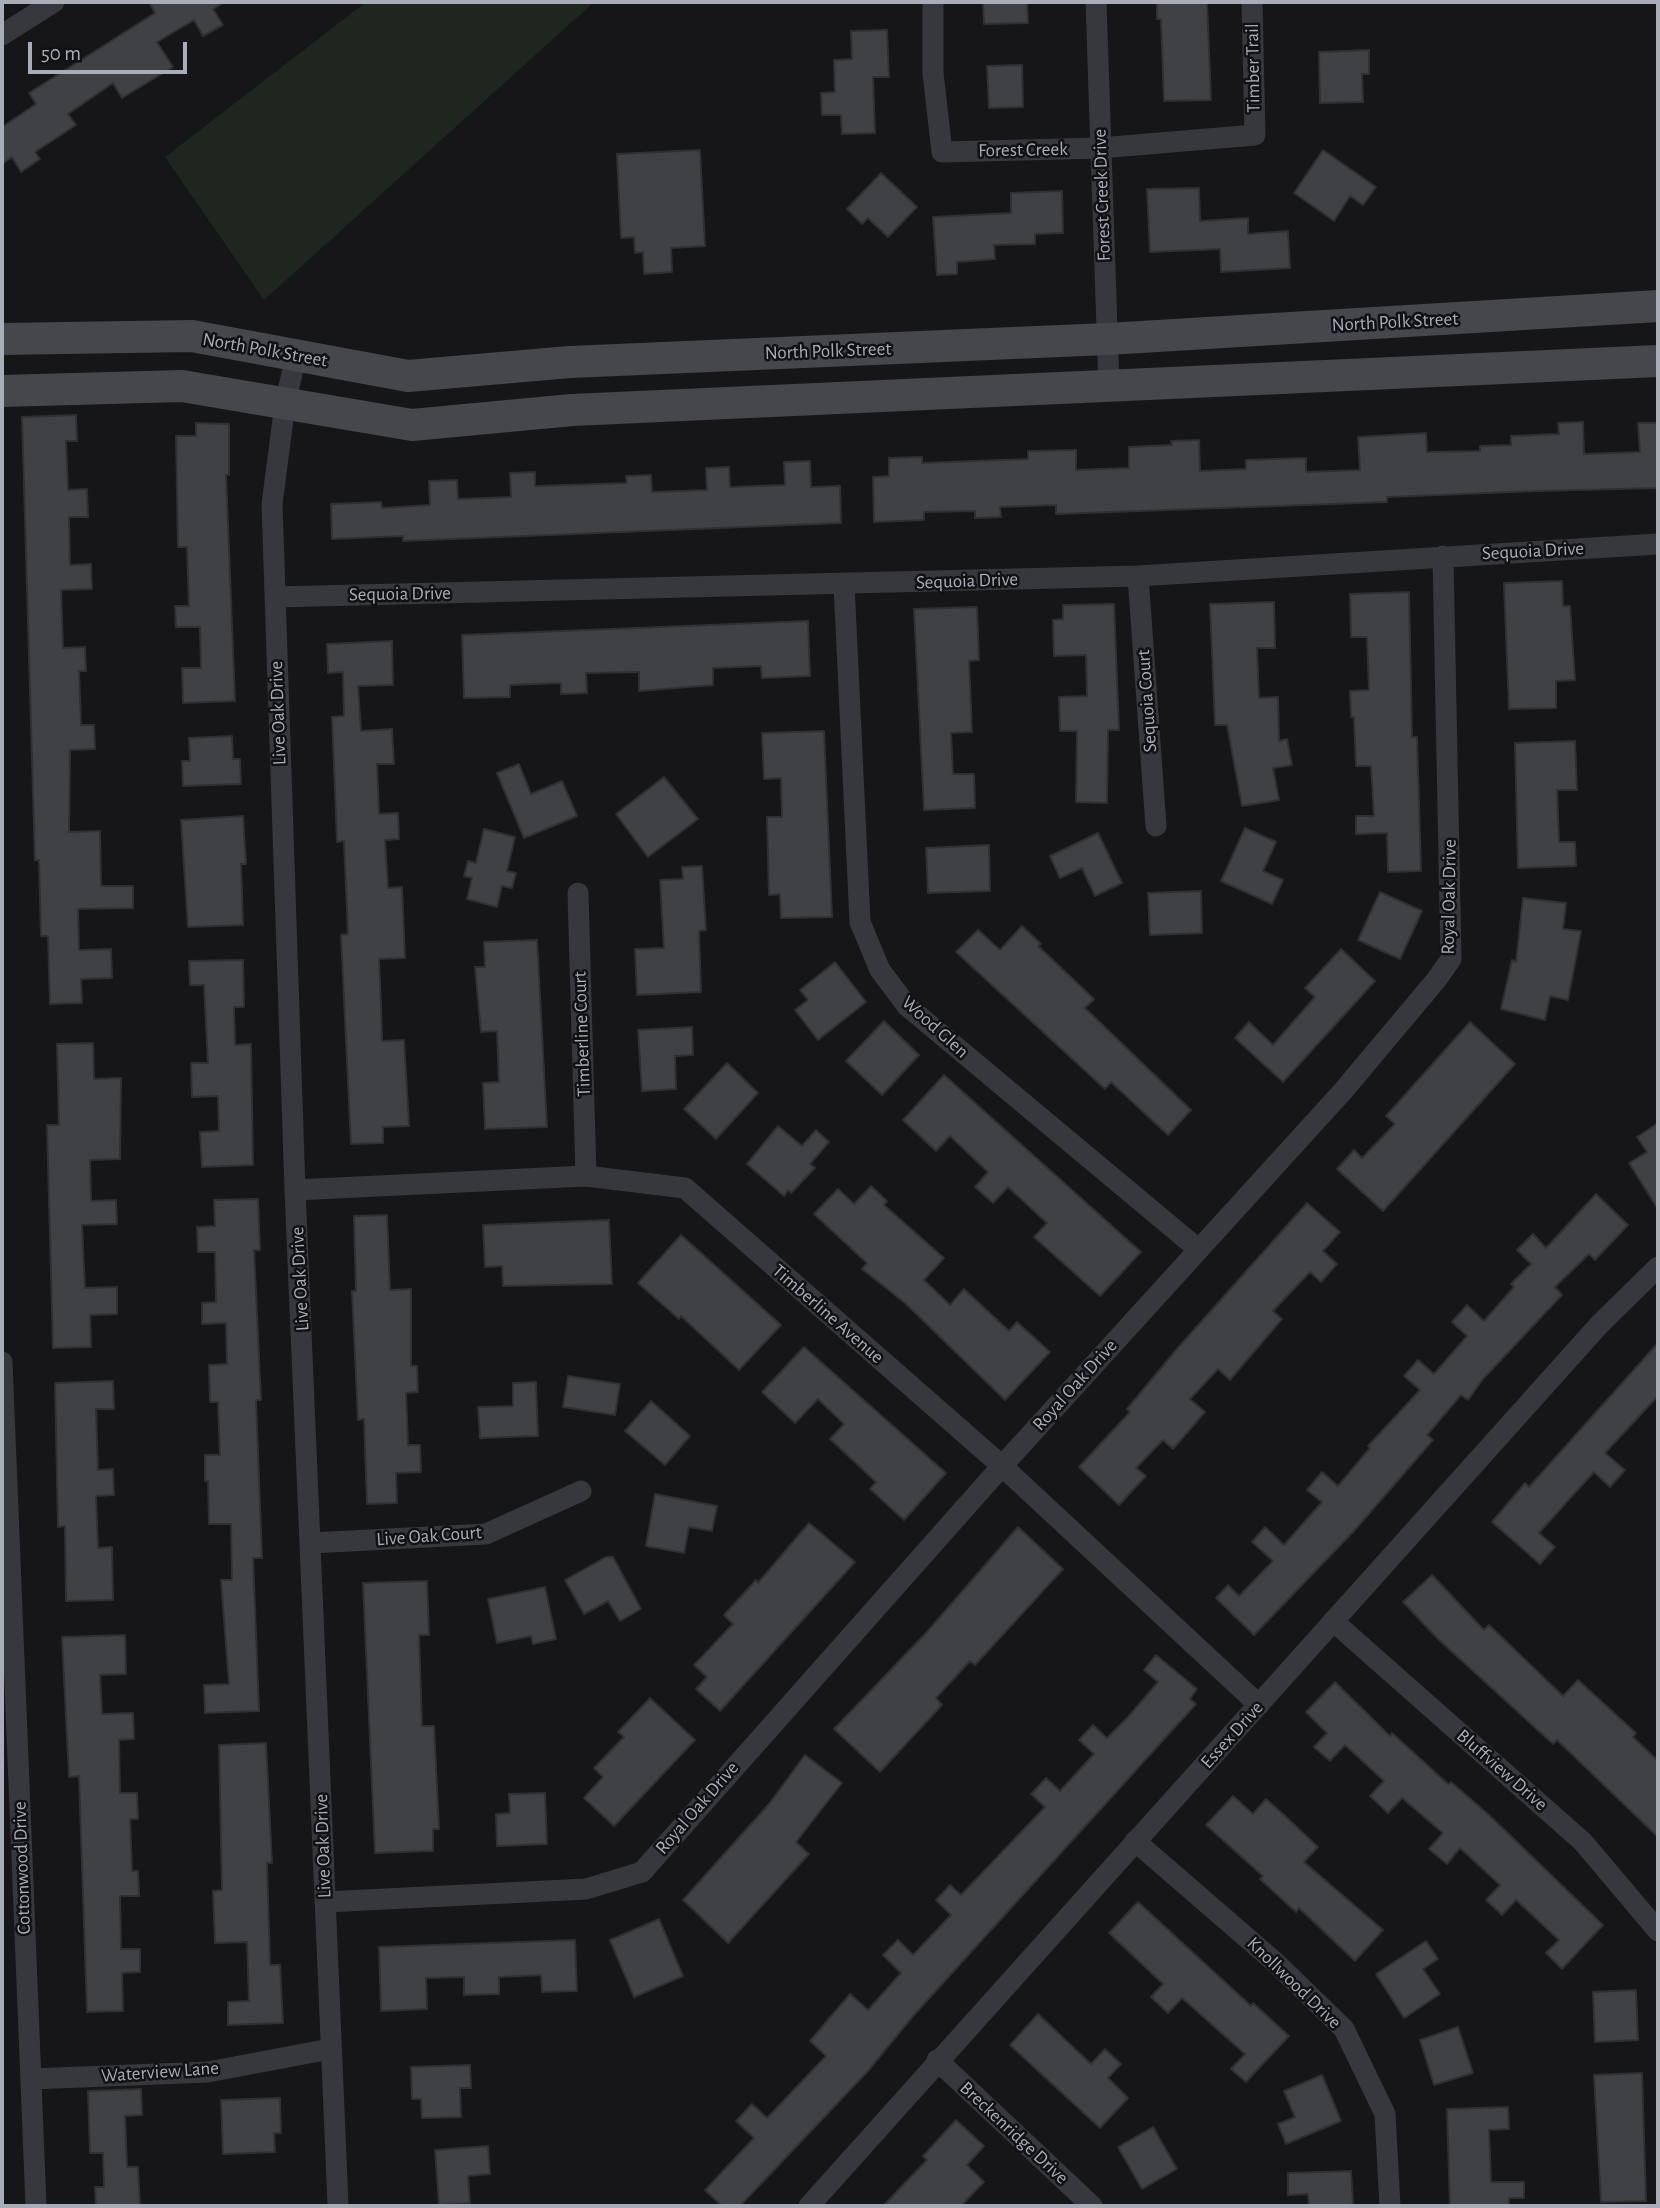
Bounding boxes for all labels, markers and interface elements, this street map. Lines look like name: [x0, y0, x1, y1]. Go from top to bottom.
street label: Timber Trail: [1241, 23, 1265, 113]
scale bar: [32, 28, 191, 72]
text: 50 m: [41, 43, 81, 64]
street label: Forest Creek Drive: [1088, 129, 1116, 261]
street label: Forest Creek: [978, 138, 1068, 162]
street label: North Polk Street: [1331, 307, 1459, 337]
street label: North Polk Street: [201, 328, 329, 372]
street label: North Polk Street: [764, 337, 892, 365]
street label: Sequoia Drive: [1481, 537, 1585, 565]
street label: Sequoia Drive: [916, 568, 1018, 594]
street label: Sequoia Drive: [349, 582, 451, 606]
street label: Sequoia Court: [1132, 649, 1162, 753]
street label: Live Oak Drive: [265, 660, 291, 766]
street label: Royal Oak Drive: [1437, 839, 1461, 955]
street label: Timberline Court: [568, 971, 596, 1097]
street label: Wood Glen: [897, 991, 973, 1063]
street label: Live Oak Drive: [286, 1226, 314, 1332]
street label: Timberline Avenue: [768, 1259, 888, 1369]
street label: Royal Oak Drive: [1028, 1334, 1122, 1436]
street label: Live Oak Court: [376, 1521, 482, 1551]
street label: Essex Drive: [1196, 1697, 1268, 1773]
street label: Bluffview Drive: [1452, 1724, 1552, 1816]
street label: Royal Oak Drive: [651, 1757, 743, 1859]
street label: Live Oak Drive: [310, 1793, 336, 1899]
street label: Cottonwood Drive: [8, 1801, 36, 1935]
street label: Knollwood Drive: [1242, 1932, 1346, 2034]
street label: Waterview Lane: [100, 2057, 220, 2087]
street label: Breckenridge Drive: [955, 2077, 1073, 2189]

